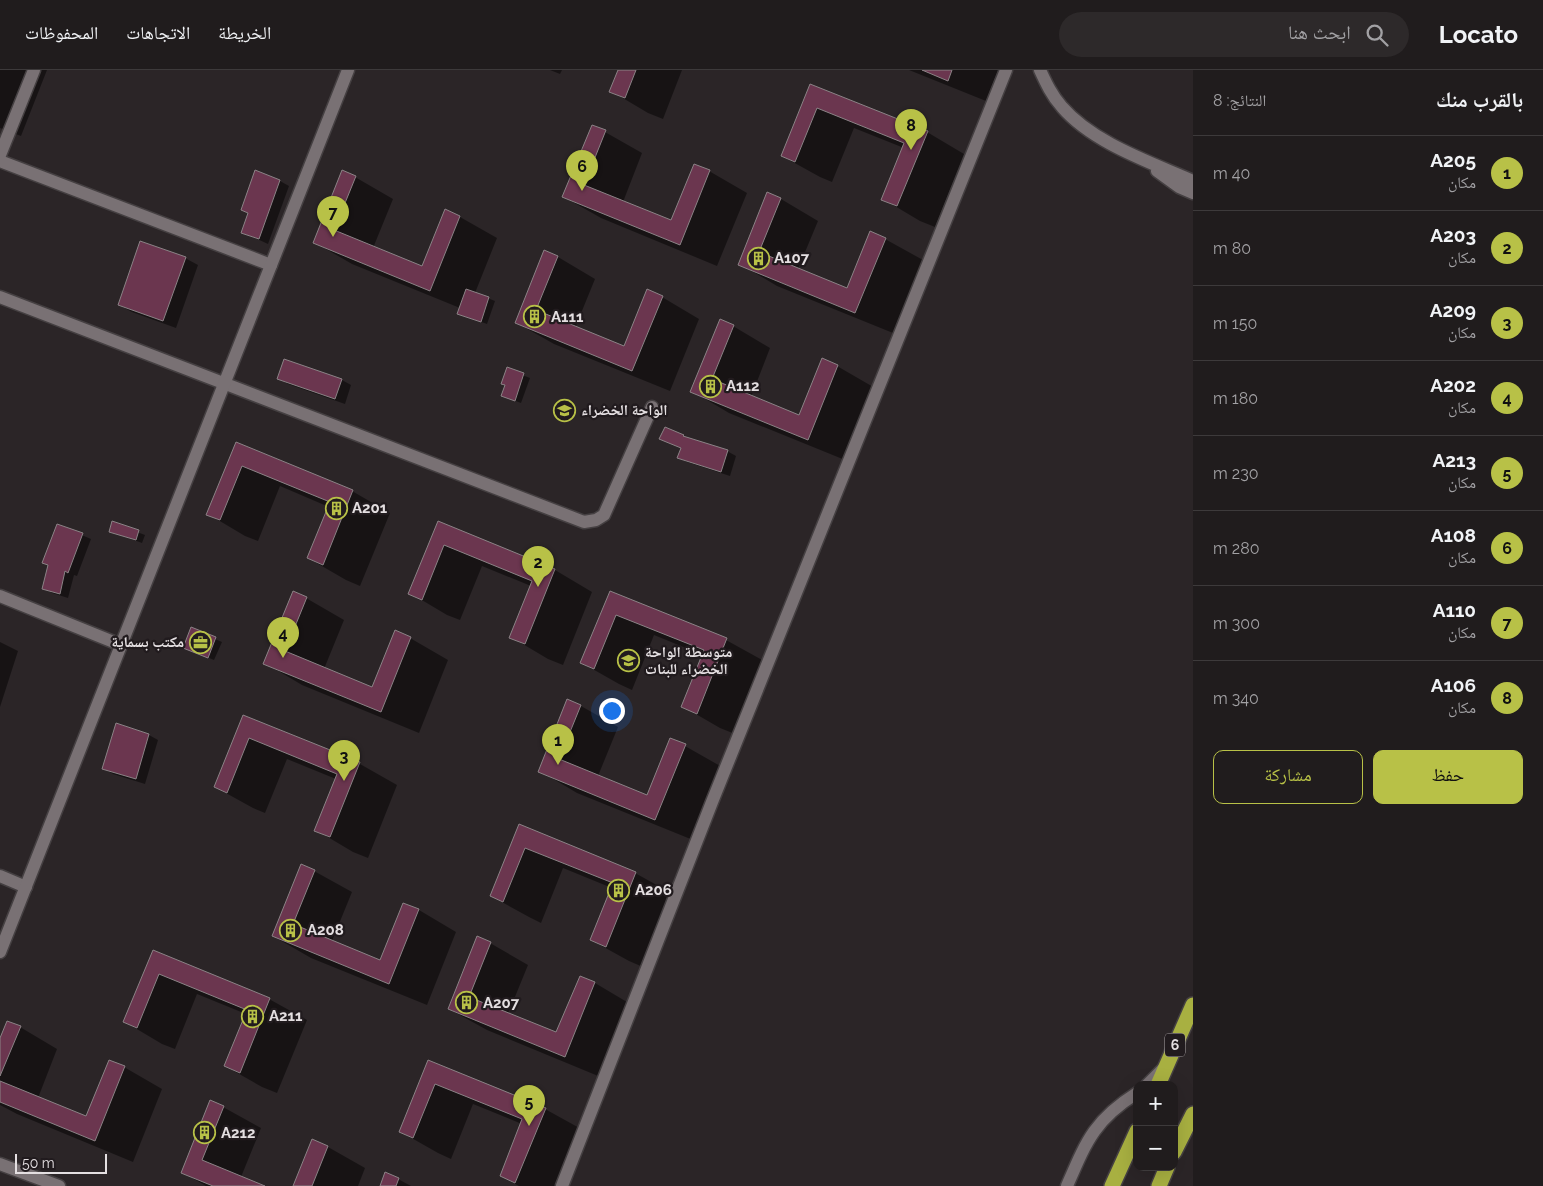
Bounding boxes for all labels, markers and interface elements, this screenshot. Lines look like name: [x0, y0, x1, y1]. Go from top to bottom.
search box: [1059, 12, 1409, 57]
text: Locato: [1439, 20, 1518, 49]
text: ابحث هنا: [1288, 21, 1351, 43]
icon: search: [1363, 21, 1391, 49]
text: المحفوظات: [25, 22, 98, 43]
text: الاتجاهات: [126, 22, 190, 43]
text: الخريطة: [218, 22, 271, 43]
text: بالقرب منك: [1436, 87, 1523, 112]
text: النتائج: 8: [1213, 91, 1266, 110]
pin: 8: [895, 109, 927, 150]
text: A205: [1430, 149, 1476, 171]
pin: 6: [566, 150, 598, 191]
text: 40 m: [1213, 164, 1250, 183]
text: 1: [1503, 164, 1511, 183]
text: مكان: [1448, 173, 1476, 192]
pin: 7: [317, 196, 349, 237]
text: A203: [1430, 224, 1476, 246]
text: 80 m: [1213, 239, 1251, 258]
text: 2: [1502, 239, 1512, 258]
building icon: A107: [746, 246, 770, 270]
text: مكان: [1448, 248, 1476, 267]
place label: A107: [774, 249, 810, 267]
text: A209: [1430, 299, 1476, 321]
building icon: A111: [523, 305, 547, 329]
place label: A111: [551, 308, 584, 326]
text: 150 m: [1213, 314, 1257, 333]
text: 3: [1503, 314, 1511, 333]
text: مكان: [1448, 323, 1476, 342]
building icon: A112: [698, 374, 722, 398]
text: A202: [1430, 374, 1476, 396]
place label: A112: [726, 377, 759, 395]
text: 180 m: [1213, 389, 1258, 408]
text: 4: [1502, 389, 1512, 408]
school or university icon: الواحة الخضراء: [553, 398, 577, 422]
text: مكان: [1448, 398, 1476, 417]
place label: الواحة الخضراء: [581, 401, 667, 419]
text: A213: [1433, 449, 1476, 471]
text: 230 m: [1213, 464, 1259, 483]
text: 5: [1503, 464, 1511, 483]
text: مكان: [1448, 473, 1476, 492]
building icon: A201: [324, 496, 348, 520]
place label: A201: [352, 499, 388, 517]
text: A108: [1431, 524, 1476, 546]
text: 280 m: [1213, 539, 1259, 558]
text: 6: [1502, 539, 1512, 558]
pin: 2: [522, 546, 554, 587]
text: مكان: [1448, 548, 1476, 567]
text: A110: [1433, 599, 1476, 621]
text: 300 m: [1213, 614, 1260, 633]
text: 7: [1503, 614, 1512, 633]
pin: 4: [267, 617, 299, 658]
text: مكان: [1448, 623, 1476, 642]
office icon: مكتب بسماية: [188, 630, 212, 654]
place label: مكتب بسماية: [111, 633, 184, 651]
place label: متوسطة الواحة الخضراء للبنات: [645, 643, 732, 678]
school or university icon: متوسطة الواحة الخضراء للبنات: [617, 649, 641, 673]
text: A106: [1431, 674, 1476, 696]
text: 340 m: [1213, 689, 1259, 708]
text: 8: [1502, 689, 1512, 708]
your location: [599, 698, 625, 724]
text: مكان: [1448, 698, 1476, 717]
pin: 1: [542, 724, 574, 765]
pin: 3: [328, 740, 360, 781]
button: مشاركة: [1213, 750, 1363, 804]
button: حفظ: [1373, 750, 1523, 804]
building icon: A206: [607, 878, 631, 902]
place label: A206: [635, 881, 672, 899]
building icon: A208: [279, 918, 303, 942]
place label: A208: [307, 921, 344, 939]
building icon: A207: [455, 991, 479, 1015]
place label: A207: [483, 994, 520, 1012]
building icon: A211: [241, 1004, 265, 1028]
place label: A211: [269, 1007, 303, 1025]
road number: 6: [1165, 1034, 1185, 1056]
map controls: [1133, 1081, 1178, 1171]
button: +: [1133, 1081, 1178, 1126]
pin: 5: [513, 1085, 545, 1126]
building icon: A212: [193, 1121, 217, 1145]
place label: A212: [221, 1124, 255, 1142]
button: −: [1133, 1126, 1178, 1171]
scale bar: [15, 1151, 108, 1174]
text: 50 m: [22, 1155, 55, 1171]

